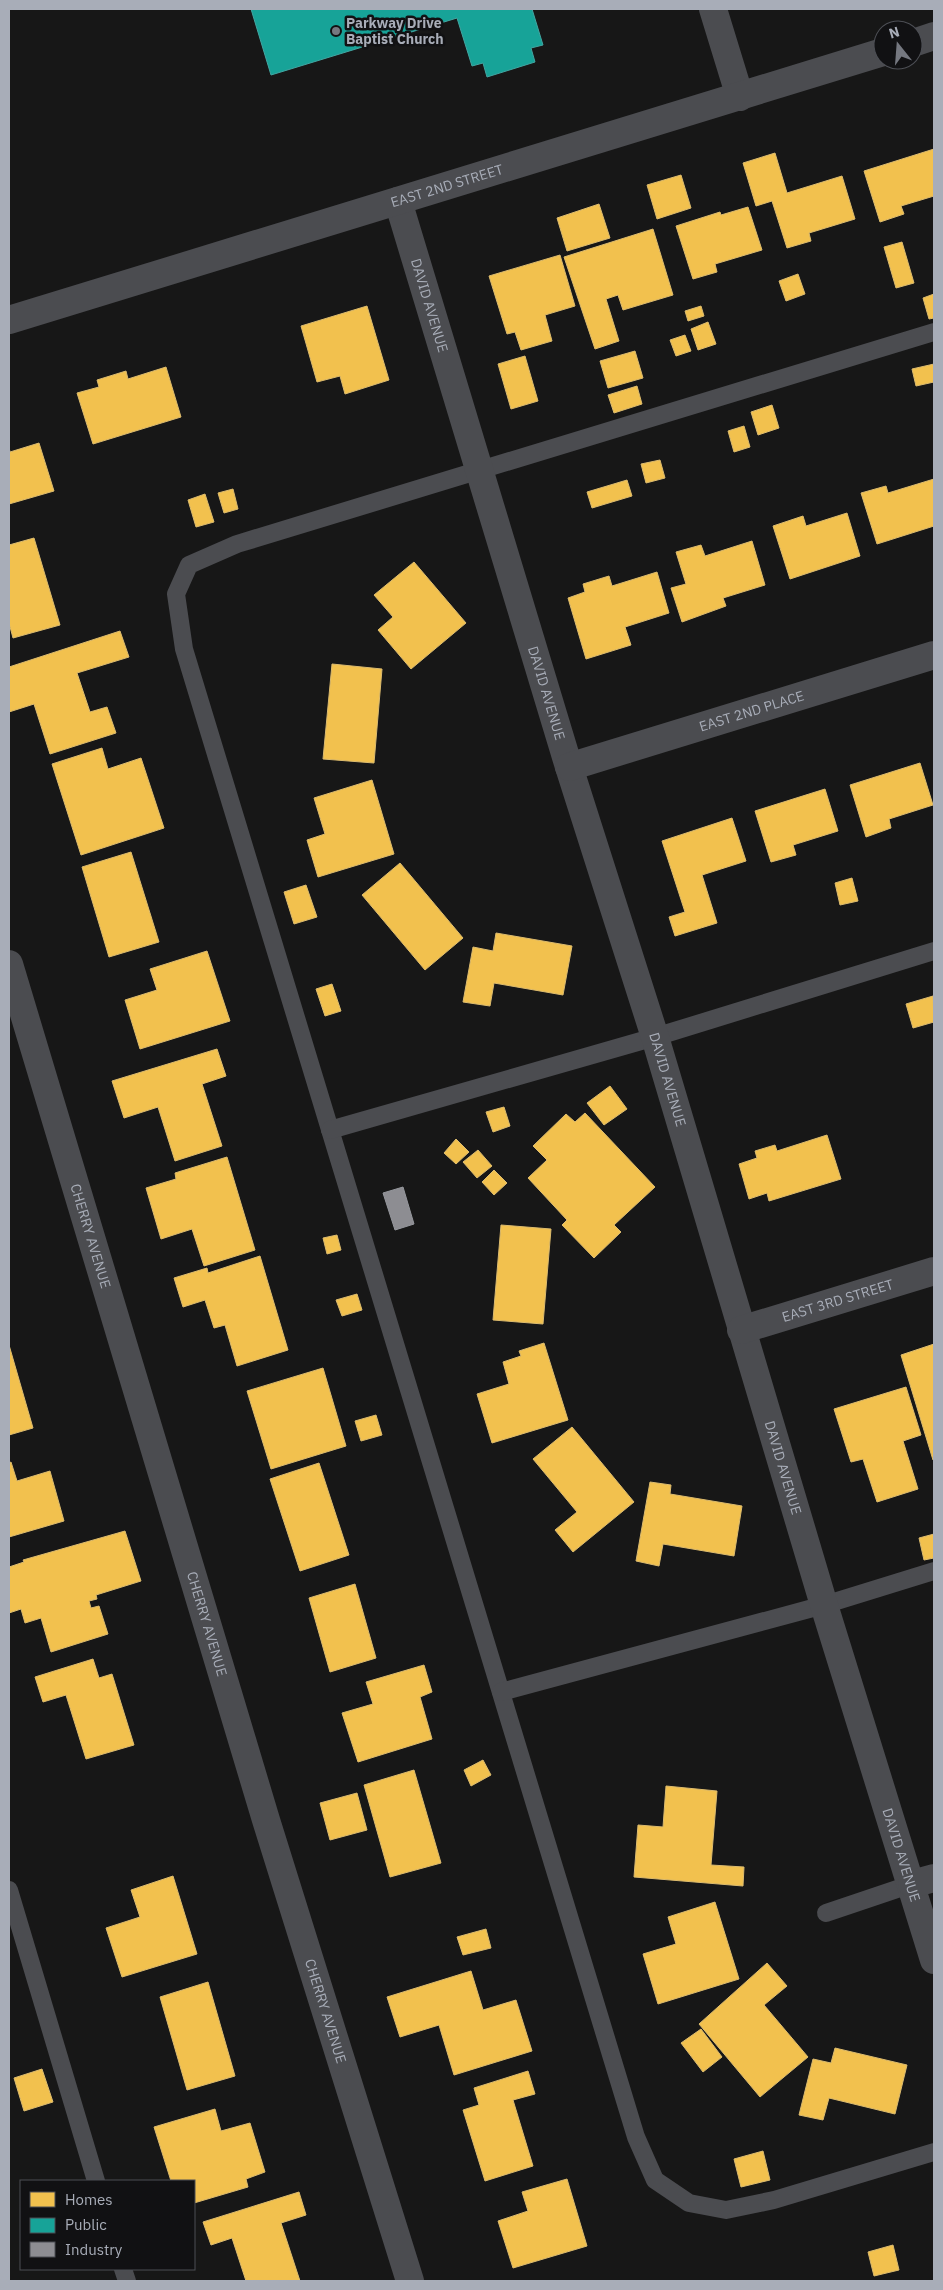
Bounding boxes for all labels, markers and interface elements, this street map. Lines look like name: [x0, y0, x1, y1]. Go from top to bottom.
place label: Parkway Drive Baptist Church: [346, 14, 444, 48]
north arrow: [873, 20, 923, 70]
text: N: [887, 22, 902, 43]
marker: Parkway Drive Baptist Church: [330, 25, 342, 37]
street label: EAST 2ND STREET: [388, 160, 505, 211]
street label: DAVID AVENUE: [407, 256, 452, 354]
street label: DAVID AVENUE: [524, 644, 569, 742]
street label: EAST 2ND PLACE: [697, 686, 806, 736]
street label: DAVID AVENUE: [645, 1030, 690, 1129]
street label: CHERRY AVENUE: [66, 1181, 115, 1291]
street label: EAST 3RD STREET: [780, 1275, 896, 1326]
street label: DAVID AVENUE: [761, 1419, 806, 1517]
street label: CHERRY AVENUE: [183, 1569, 231, 1678]
street label: DAVID AVENUE: [878, 1806, 924, 1904]
street label: CHERRY AVENUE: [301, 1957, 350, 2066]
legend: [20, 2180, 195, 2270]
text: Homes: [65, 2190, 113, 2209]
text: Public: [65, 2215, 107, 2234]
text: Industry: [65, 2240, 123, 2259]

